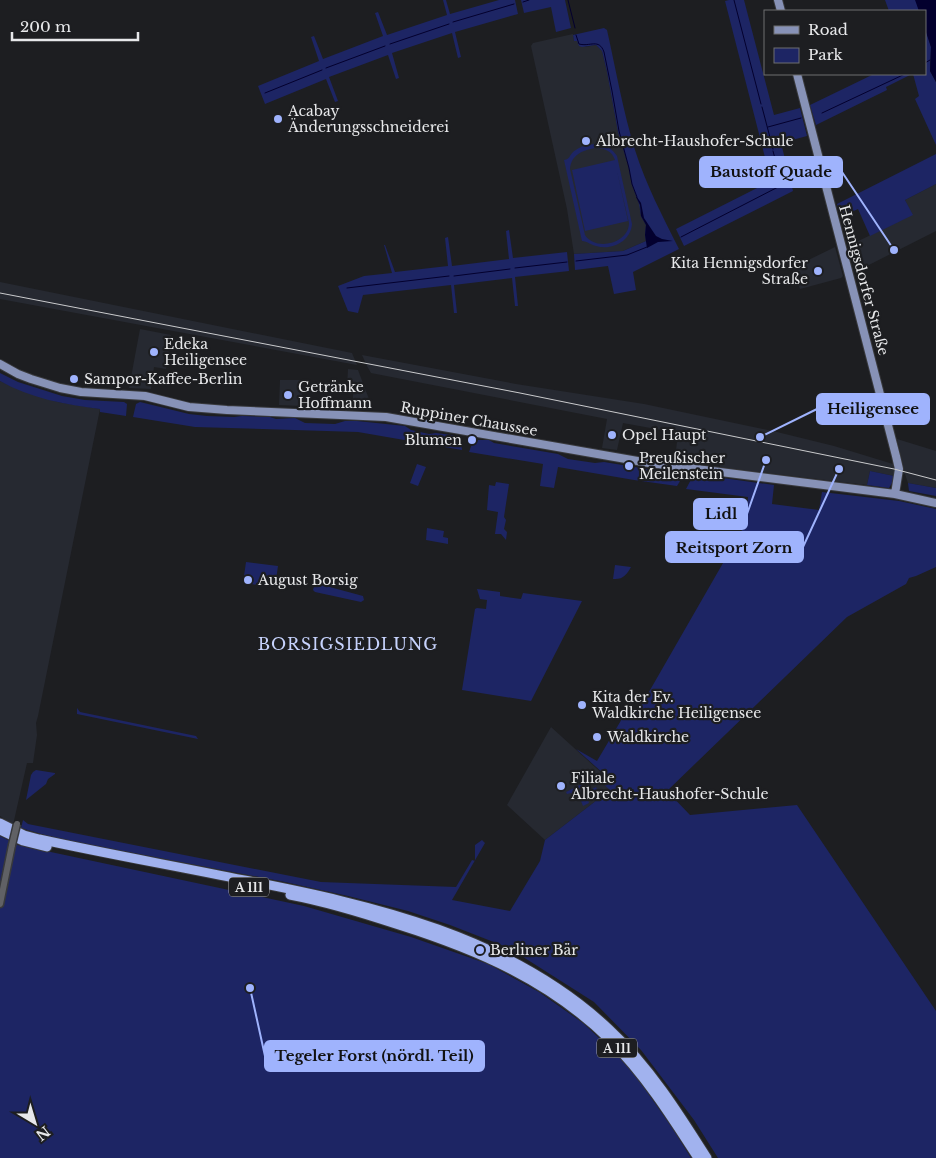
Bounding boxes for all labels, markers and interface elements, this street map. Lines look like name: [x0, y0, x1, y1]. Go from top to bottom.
scale bar: [12, 10, 139, 42]
legend: [764, 10, 926, 75]
text: 200 m: [20, 17, 71, 36]
text: Road: [808, 20, 848, 39]
text: Park: [808, 45, 844, 64]
place label: Acabay Änderungsschneiderei: [287, 102, 449, 136]
marker: Acabay Änderungsschneiderei: [272, 113, 284, 125]
place label: Albrecht-Haushofer-Schule: [595, 132, 793, 150]
marker: Albrecht-Haushofer-Schule: [580, 135, 592, 147]
callout: Baustoff Quade: [700, 157, 842, 187]
text: Baustoff Quade: [710, 162, 832, 181]
street label: Hennigsdorfer Straße: [835, 203, 893, 357]
place label: Kita Hennigsdorfer Straße: [670, 254, 808, 288]
marker: Kita Hennigsdorfer Straße: [812, 265, 824, 277]
place label: Edeka Heiligensee: [164, 335, 247, 369]
marker: Edeka Heiligensee: [148, 346, 160, 358]
place label: Sampor-Kaffee-Berlin: [84, 370, 243, 388]
marker: Sampor-Kaffee-Berlin: [68, 373, 80, 385]
place label: Getränke Hoffmann: [298, 378, 372, 412]
marker: Getränke Hoffmann: [282, 389, 294, 401]
callout: Heiligensee: [817, 394, 929, 424]
street label: Ruppiner Chaussee: [399, 398, 539, 440]
text: Heiligensee: [827, 399, 919, 418]
place label: Opel Haupt: [622, 426, 707, 444]
marker: Opel Haupt: [606, 429, 618, 441]
place label: Blumen: [405, 431, 462, 449]
marker: Blumen: [466, 434, 478, 446]
place label: Preußischer Meilenstein: [639, 449, 725, 483]
marker: Preußischer Meilenstein: [623, 460, 635, 472]
callout: Lidl: [694, 499, 747, 529]
text: Lidl: [705, 504, 738, 523]
callout: Reitsport Zorn: [666, 532, 803, 562]
text: Reitsport Zorn: [676, 538, 793, 557]
place label: August Borsig: [257, 571, 358, 589]
marker: August Borsig: [242, 574, 254, 586]
district label: BORSIGSIEDLUNG: [258, 634, 438, 654]
place label: Kita der Ev. Waldkirche Heiligensee: [591, 688, 761, 722]
marker: Kita der Ev. Waldkirche Heiligensee: [576, 699, 588, 711]
place label: Waldkirche: [606, 728, 689, 746]
marker: Waldkirche: [591, 731, 603, 743]
place label: Filiale Albrecht-Haushofer-Schule: [570, 769, 768, 803]
marker: Filiale Albrecht-Haushofer-Schule: [555, 780, 567, 792]
road number: A 111: [229, 878, 269, 896]
place label: Berliner Bär: [490, 941, 578, 959]
marker: Berliner Bär: [474, 944, 486, 956]
road number: A 111: [597, 1038, 637, 1058]
callout: Tegeler Forst (nördl. Teil): [265, 1041, 484, 1071]
text: Tegeler Forst (nördl. Teil): [274, 1046, 474, 1065]
north arrow: [10, 1098, 60, 1148]
text: N: [32, 1122, 54, 1144]

